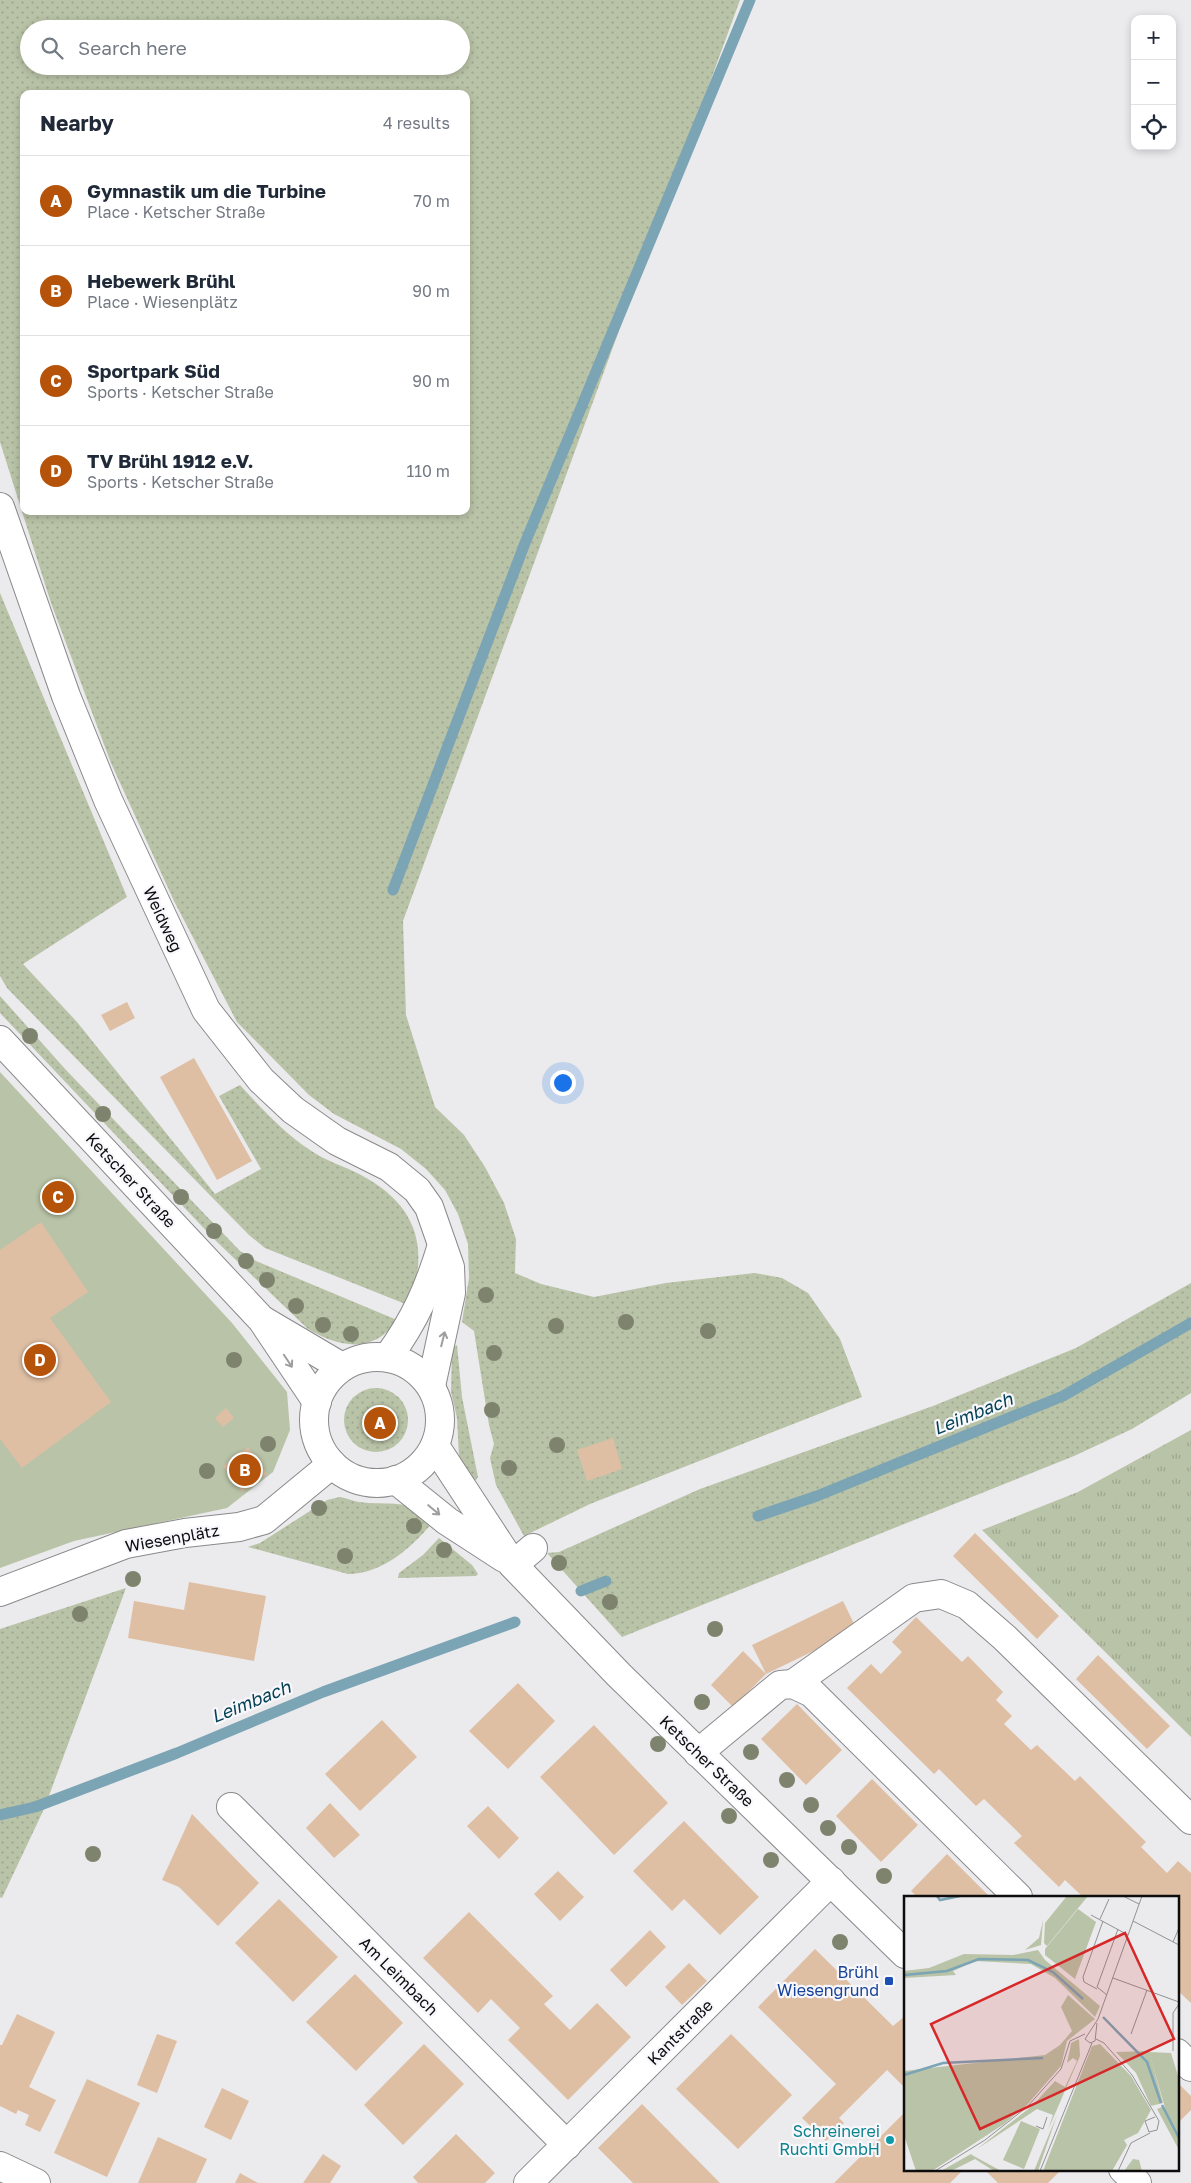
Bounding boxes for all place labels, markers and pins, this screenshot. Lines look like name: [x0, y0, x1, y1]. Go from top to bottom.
pin: C: [42, 1178, 74, 1216]
pin: D: [24, 1341, 56, 1379]
pin: A: [364, 1404, 396, 1442]
pin: B: [229, 1451, 261, 1489]
place label: Brühl Wiesengrund: [777, 1962, 879, 2000]
marker: Brühl Wiesengrund: [883, 1975, 895, 1987]
place label: Schreinerei Ruchti GmbH: [779, 2121, 880, 2159]
marker: Schreinerei Ruchti GmbH: [884, 2134, 896, 2146]

